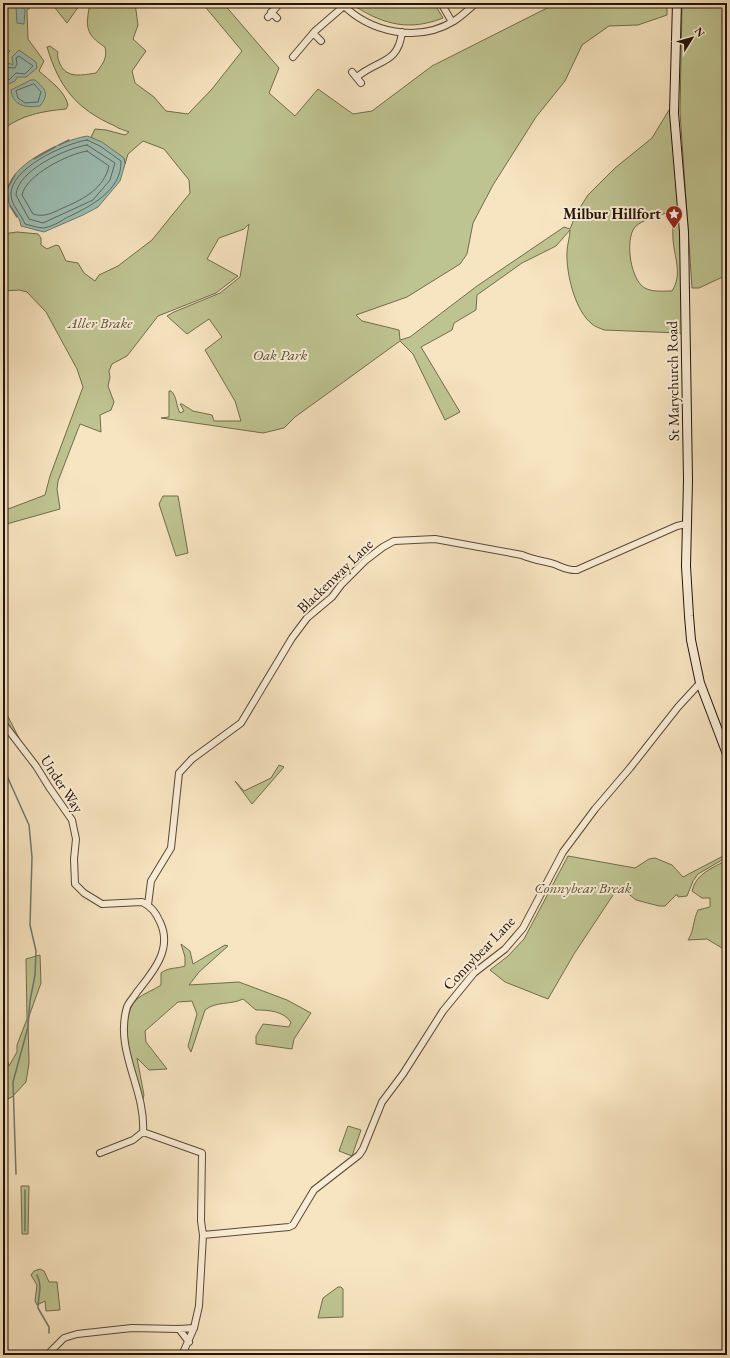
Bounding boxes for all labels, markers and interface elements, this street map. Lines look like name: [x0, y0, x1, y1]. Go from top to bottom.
north arrow: [672, 18, 712, 58]
text: N: [692, 24, 708, 40]
place label: Milbur Hillfort: [563, 204, 661, 223]
place icon: Milbur Hillfort: [664, 204, 684, 229]
park label: Aller Brake: [67, 313, 133, 332]
street label: St Marychurch Road: [662, 320, 683, 441]
park label: Oak Park: [253, 345, 308, 364]
street label: Blackenway Lane: [292, 534, 377, 617]
street label: Under Way: [37, 751, 88, 817]
park label: Connybear Break: [534, 878, 632, 897]
street label: Connybear Lane: [438, 911, 519, 994]

